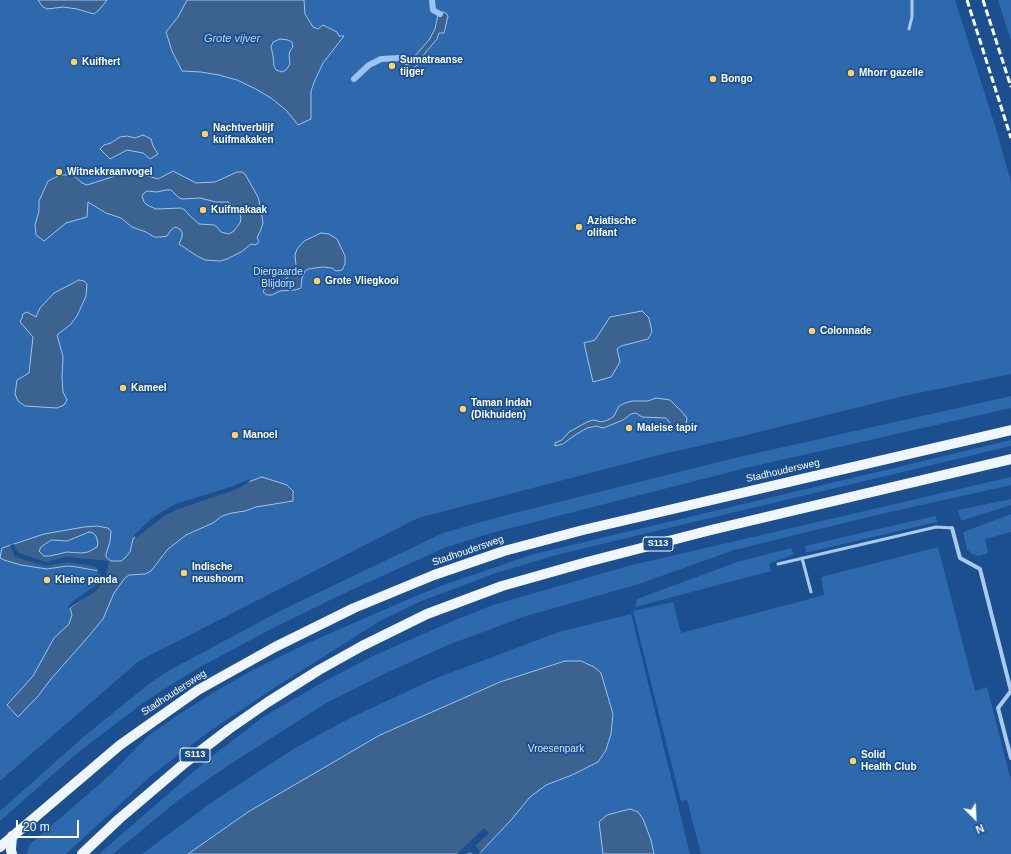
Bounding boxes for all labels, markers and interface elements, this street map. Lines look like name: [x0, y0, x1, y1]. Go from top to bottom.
water label: Grote vijver: [204, 32, 260, 46]
place label: Sumatraanse tijger: [400, 54, 463, 78]
place label: Kuifhert: [82, 56, 120, 68]
marker: Kuifhert: [69, 57, 79, 67]
marker: Sumatraanse tijger: [387, 61, 397, 71]
place label: Mhorr gazelle: [859, 67, 923, 79]
marker: Mhorr gazelle: [846, 68, 856, 78]
place label: Bongo: [721, 73, 753, 85]
marker: Bongo: [708, 74, 718, 84]
place label: Nachtverblijf kuifmakaken: [213, 122, 274, 146]
marker: Nachtverblijf kuifmakaken: [200, 129, 210, 139]
place label: Witnekkraanvogel: [67, 166, 152, 178]
marker: Witnekkraanvogel: [54, 167, 64, 177]
place label: Kuifmakaak: [211, 204, 267, 216]
marker: Kuifmakaak: [198, 205, 208, 215]
place label: Aziatische olifant: [587, 215, 636, 238]
marker: Aziatische olifant: [574, 222, 584, 232]
park label: Diergaarde Blijdorp: [253, 266, 303, 290]
place label: Grote Vliegkooi: [325, 275, 399, 287]
marker: Grote Vliegkooi: [312, 276, 322, 286]
place label: Colonnade: [820, 325, 872, 337]
marker: Colonnade: [807, 326, 817, 336]
place label: Kameel: [131, 382, 167, 394]
marker: Kameel: [118, 383, 128, 393]
place label: Taman Indah (Dikhuiden): [471, 397, 532, 420]
marker: Taman Indah (Dikhuiden): [458, 404, 468, 414]
place label: Maleise tapir: [637, 422, 698, 434]
marker: Maleise tapir: [624, 423, 634, 433]
place label: Manoel: [243, 429, 277, 441]
marker: Manoel: [230, 430, 240, 440]
street label: Stadhoudersweg: [745, 457, 821, 485]
street label: Stadhoudersweg: [431, 533, 505, 569]
road number: S113: [643, 537, 673, 551]
place label: Indische neushoorn: [192, 561, 244, 584]
marker: Indische neushoorn: [179, 568, 189, 578]
place label: Kleine panda: [55, 574, 117, 586]
marker: Kleine panda: [42, 575, 52, 585]
street label: Stadhoudersweg: [139, 668, 209, 718]
park label: Vroesenpark: [528, 743, 584, 755]
road number: S113: [180, 748, 210, 762]
place label: Solid Health Club: [861, 749, 917, 772]
marker: Solid Health Club: [848, 756, 858, 766]
north arrow: [955, 798, 995, 838]
scale bar: [18, 812, 81, 838]
text: 20 m: [23, 820, 50, 834]
text: N: [974, 822, 986, 836]

